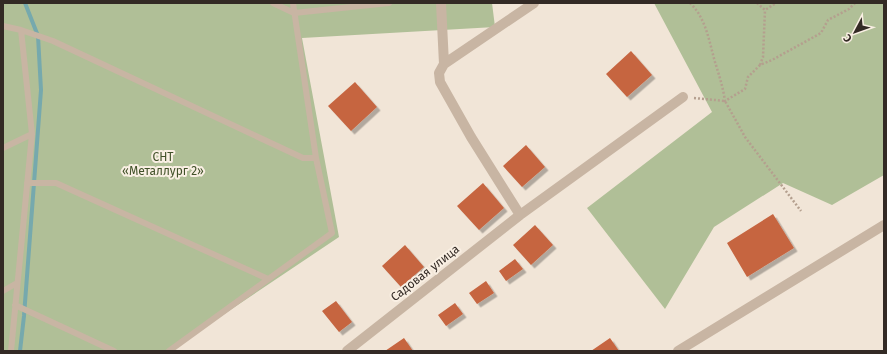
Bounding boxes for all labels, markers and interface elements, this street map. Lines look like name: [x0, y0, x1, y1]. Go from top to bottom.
north arrow: [835, 12, 875, 52]
text: С: [840, 31, 855, 45]
park label: СНТ «Металлург 2»: [122, 150, 204, 178]
street label: Садовая улица: [388, 242, 462, 304]

